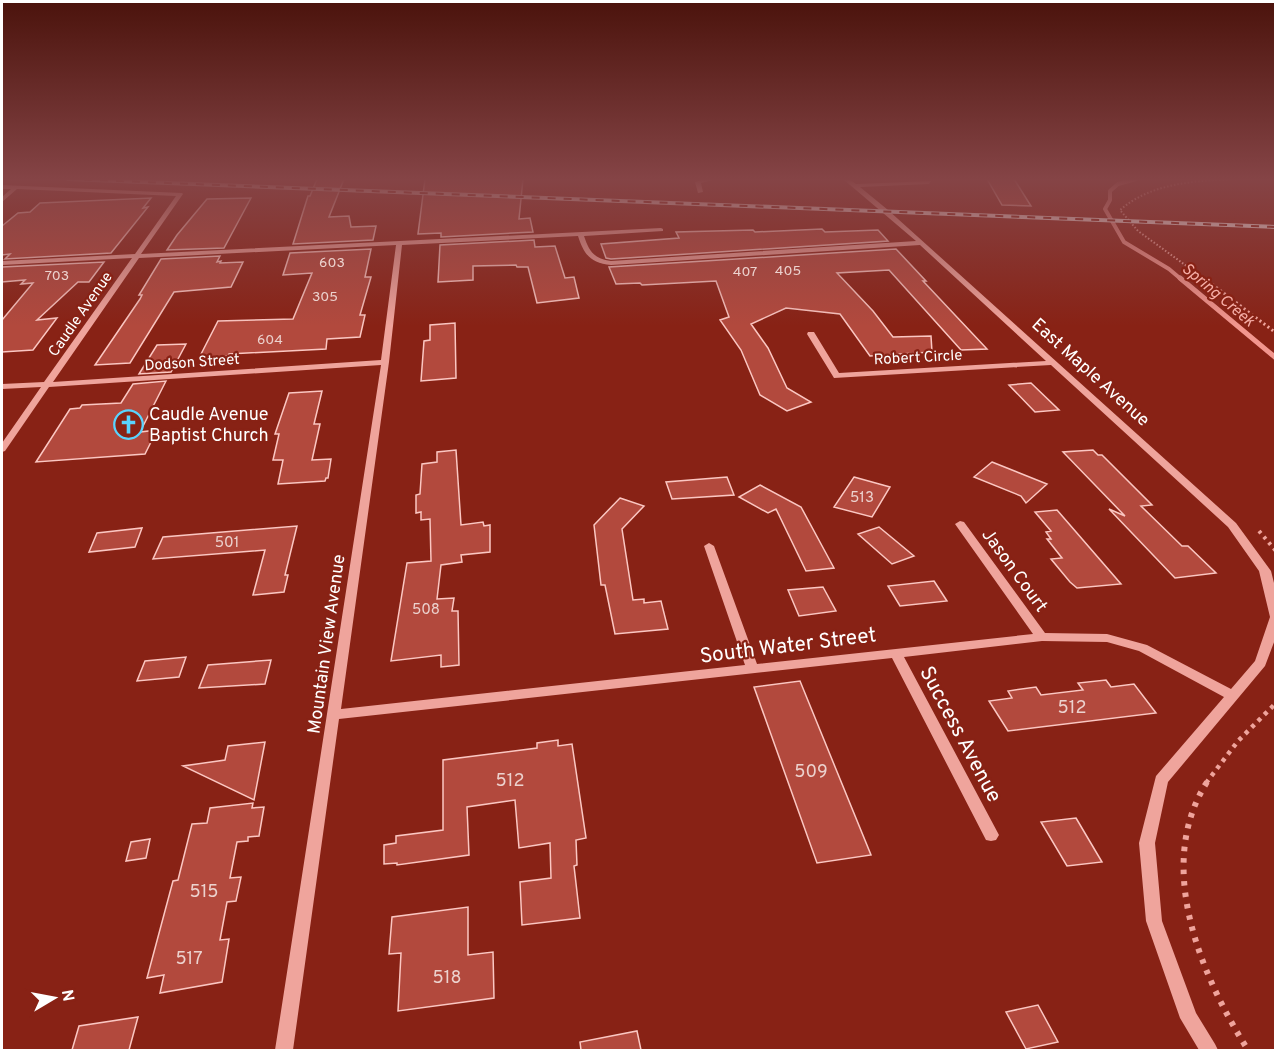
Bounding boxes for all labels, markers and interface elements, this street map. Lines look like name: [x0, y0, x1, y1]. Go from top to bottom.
house number: 603: [319, 255, 345, 272]
water label: Spring Creek: [1177, 259, 1259, 332]
house number: 405: [775, 263, 801, 280]
house number: 407: [733, 264, 757, 281]
house number: 703: [45, 268, 69, 285]
street label: Caudle Avenue: [45, 269, 118, 361]
house number: 305: [312, 289, 338, 306]
street label: East Maple Avenue: [1026, 314, 1154, 432]
house number: 604: [257, 332, 283, 349]
street label: Robert Circle: [873, 347, 963, 370]
street label: Dodson Street: [144, 351, 240, 376]
place label: Caudle Avenue Baptist Church: [149, 404, 269, 448]
church icon: Caudle Avenue Baptist Church: [112, 408, 144, 440]
house number: 513: [850, 489, 874, 508]
street label: Jason Court: [976, 524, 1052, 617]
house number: 501: [215, 534, 239, 553]
street label: Mountain View Avenue: [303, 553, 351, 736]
house number: 508: [412, 601, 440, 620]
street label: South Water Street: [698, 622, 878, 671]
street label: Success Avenue: [912, 662, 1007, 808]
house number: 512: [1058, 697, 1086, 720]
house number: 509: [794, 761, 828, 784]
house number: 512: [496, 770, 524, 793]
house number: 515: [189, 881, 219, 904]
house number: 517: [175, 948, 203, 971]
house number: 518: [433, 967, 461, 990]
north arrow: [24, 968, 84, 1028]
text: N: [56, 988, 78, 1003]

